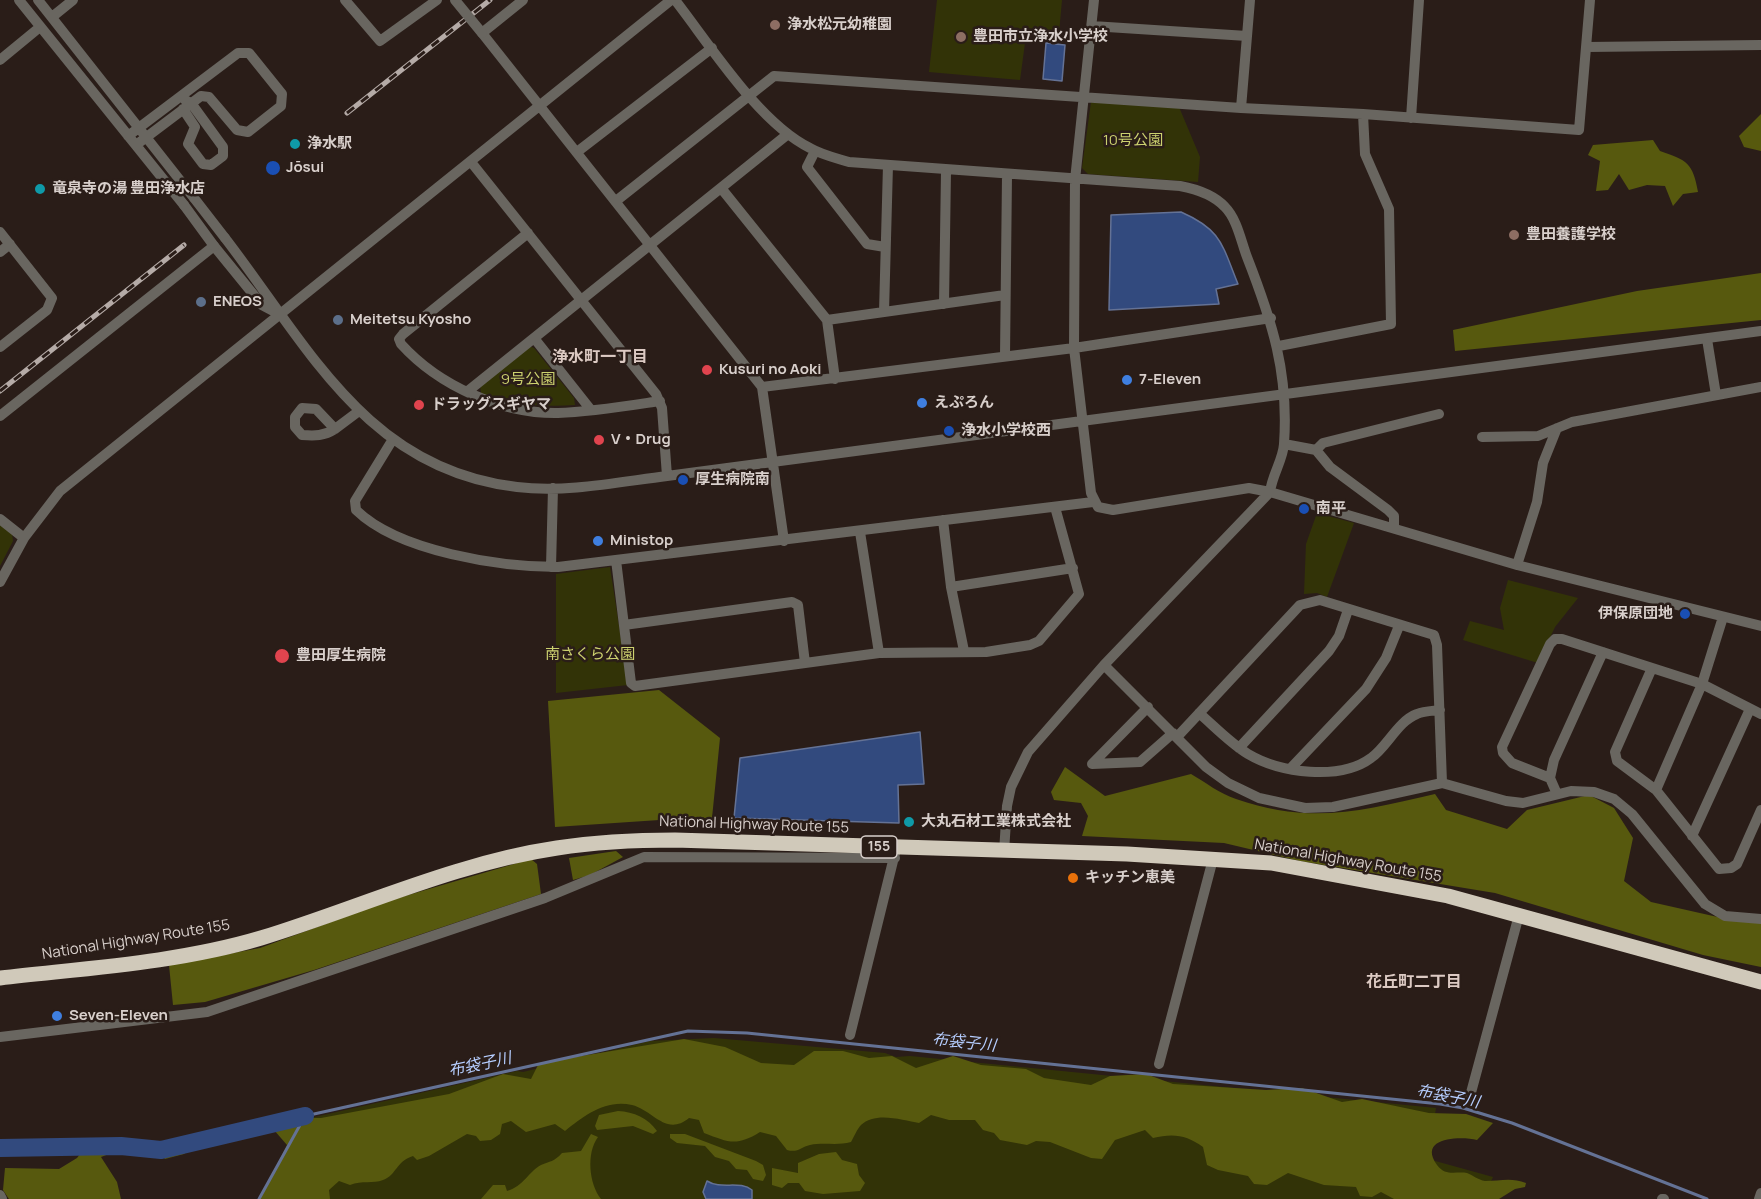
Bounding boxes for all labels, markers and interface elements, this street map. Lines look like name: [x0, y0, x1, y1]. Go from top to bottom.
place label: 浄水松元幼稚園: [787, 16, 892, 34]
marker: 浄水松元幼稚園: [768, 18, 782, 32]
place label: 豊田市立浄水小学校: [973, 28, 1108, 46]
marker: 豊田市立浄水小学校: [954, 30, 968, 44]
park label: 10号公園: [1103, 132, 1163, 150]
place label: 浄水駅: [307, 135, 352, 153]
marker: 浄水駅: [288, 137, 302, 151]
marker: Jōsui: [264, 159, 282, 177]
place label: Jōsui: [286, 159, 324, 177]
place label: 竜泉寺の湯 豊田浄水店: [52, 180, 205, 198]
marker: 竜泉寺の湯 豊田浄水店: [33, 182, 47, 196]
place label: 豊田養護学校: [1526, 226, 1616, 244]
marker: 豊田養護学校: [1507, 228, 1521, 242]
place label: ENEOS: [213, 293, 262, 311]
marker: ENEOS: [194, 295, 208, 309]
place label: Meitetsu Kyosho: [350, 311, 471, 329]
marker: Meitetsu Kyosho: [331, 313, 345, 327]
district label: 浄水町一丁目: [552, 348, 648, 368]
place label: Kusuri no Aoki: [719, 361, 821, 379]
marker: Kusuri no Aoki: [700, 363, 714, 377]
park label: 9号公園: [501, 371, 555, 389]
place label: 7-Eleven: [1139, 371, 1201, 389]
marker: 7-Eleven: [1120, 373, 1134, 387]
place label: えぷろん: [934, 394, 994, 412]
place label: ドラッグスギヤマ: [431, 396, 551, 414]
marker: えぷろん: [915, 396, 929, 410]
marker: ドラッグスギヤマ: [412, 398, 426, 412]
place label: 浄水小学校西: [961, 422, 1051, 440]
marker: 浄水小学校西: [942, 424, 956, 438]
place label: V・Drug: [611, 431, 671, 449]
marker: V・Drug: [592, 433, 606, 447]
place label: 厚生病院南: [695, 471, 770, 489]
marker: 厚生病院南: [676, 473, 690, 487]
place label: 南平: [1316, 500, 1346, 518]
marker: 南平: [1297, 502, 1311, 516]
place label: Ministop: [610, 532, 673, 550]
marker: Ministop: [591, 534, 605, 548]
place label: 伊保原団地: [1598, 605, 1673, 623]
marker: 伊保原団地: [1678, 607, 1692, 621]
park label: 南さくら公園: [545, 646, 635, 664]
marker: 豊田厚生病院: [273, 647, 291, 665]
place label: 豊田厚生病院: [296, 647, 386, 665]
street label: National Highway Route 155: [659, 813, 849, 837]
place label: 大丸石材工業株式会社: [921, 813, 1071, 831]
marker: 大丸石材工業株式会社: [902, 815, 916, 829]
road number: 155: [861, 836, 897, 858]
street label: National Highway Route 155: [1253, 836, 1443, 886]
place label: キッチン恵美: [1085, 869, 1175, 887]
marker: キッチン恵美: [1066, 871, 1080, 885]
street label: National Highway Route 155: [41, 916, 231, 964]
district label: 花丘町二丁目: [1366, 973, 1462, 993]
place label: Seven-Eleven: [69, 1007, 168, 1025]
marker: Seven-Eleven: [50, 1009, 64, 1023]
water label: 布袋子川: [931, 1030, 997, 1056]
water label: 布袋子川: [447, 1049, 513, 1081]
water label: 布袋子川: [1415, 1081, 1481, 1113]

